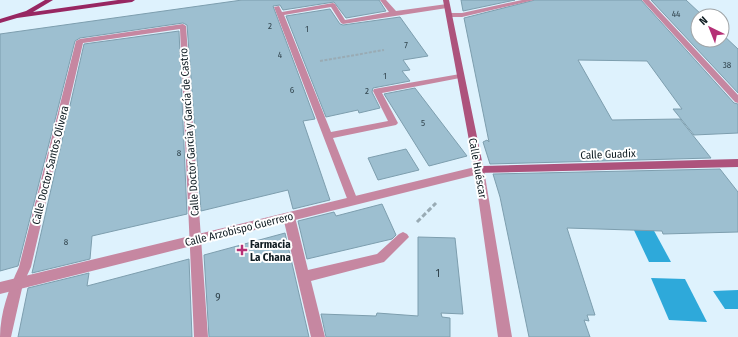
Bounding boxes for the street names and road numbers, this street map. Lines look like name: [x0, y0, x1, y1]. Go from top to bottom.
street label: Calle Doctor García y García de Castro: [177, 47, 202, 216]
street label: Calle Doctor Santos Olivera: [29, 104, 72, 226]
street label: Calle Huéscar: [466, 137, 489, 199]
street label: Calle Guadix: [580, 147, 636, 162]
street label: Calle Arzobispo Guerrero: [184, 210, 295, 249]

